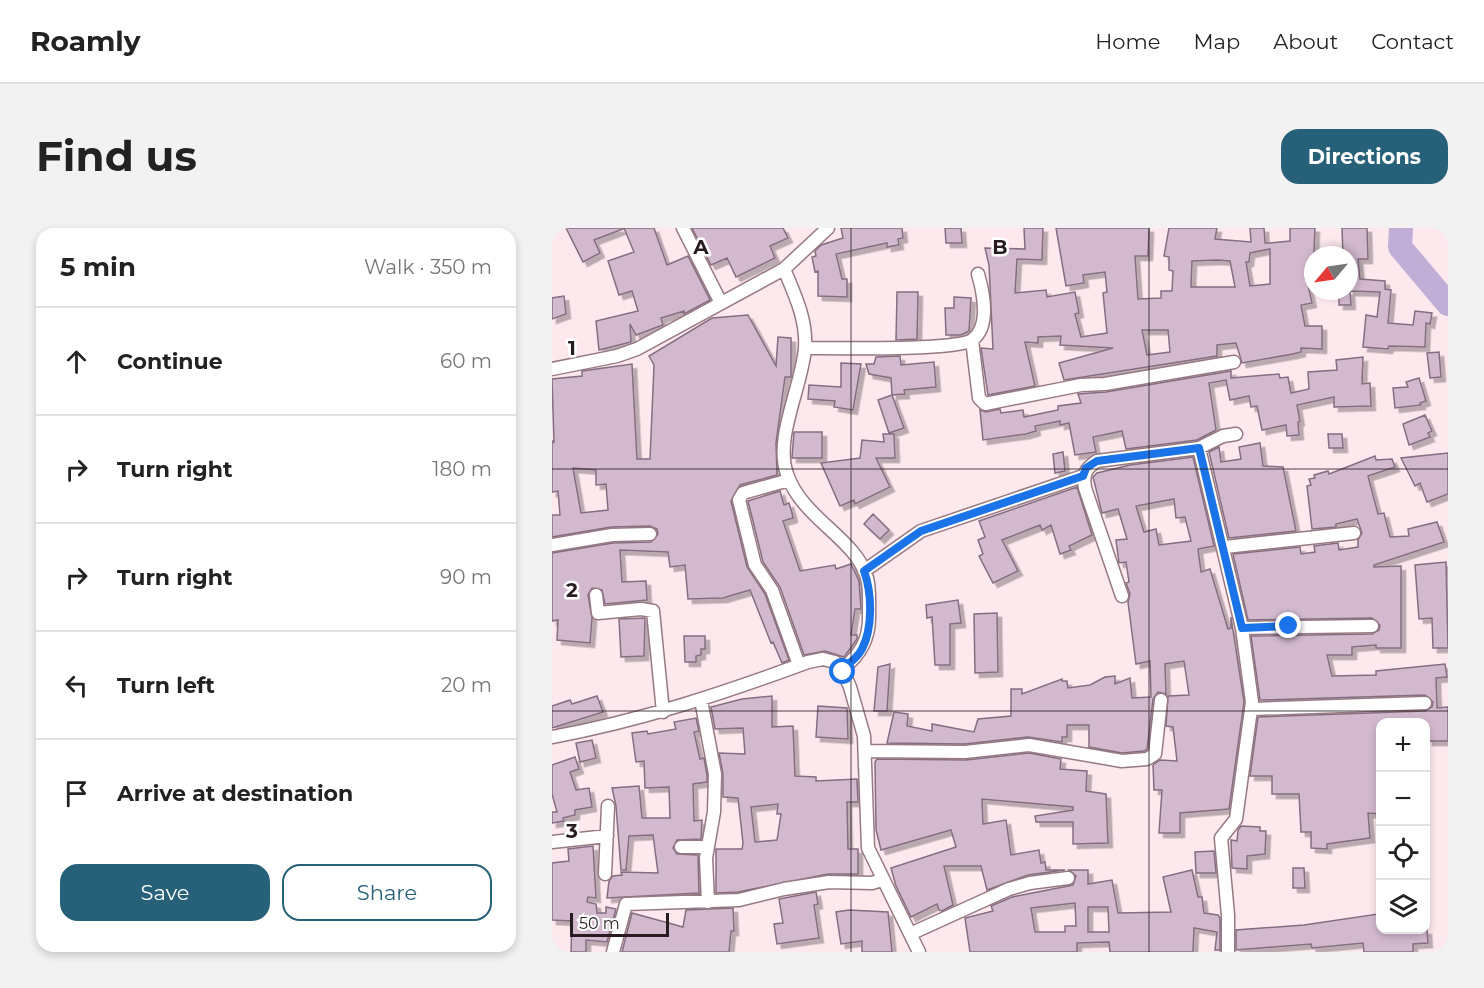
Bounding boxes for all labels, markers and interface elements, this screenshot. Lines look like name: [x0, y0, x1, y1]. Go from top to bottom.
text: Roamly: [30, 24, 140, 58]
text: Home: [1095, 29, 1160, 54]
text: Map: [1193, 29, 1240, 54]
text: About: [1273, 29, 1338, 54]
text: Contact: [1371, 29, 1454, 54]
button: Directions: [1281, 129, 1448, 184]
text: Find us: [36, 130, 197, 182]
text: A: [692, 235, 709, 259]
text: B: [992, 235, 1008, 259]
north arrow: [1304, 246, 1358, 300]
text: 5 min: [60, 251, 136, 283]
text: Walk · 350 m: [364, 255, 492, 279]
text: 1: [568, 336, 576, 360]
icon: ahead: [60, 345, 93, 378]
text: Continue: [117, 348, 223, 375]
text: 60 m: [440, 349, 492, 373]
icon: right: [60, 453, 93, 486]
text: Turn right: [117, 456, 232, 483]
text: 180 m: [432, 457, 492, 481]
icon: right: [60, 561, 93, 594]
text: Turn right: [117, 564, 232, 591]
text: 90 m: [440, 565, 492, 589]
text: 2: [566, 578, 578, 602]
route end: [1275, 612, 1301, 638]
route start: [829, 658, 855, 684]
icon: left: [60, 669, 93, 702]
text: Turn left: [117, 672, 215, 699]
text: 20 m: [441, 673, 492, 697]
map controls: [1376, 718, 1430, 934]
button: +: [1376, 718, 1430, 772]
button: −: [1376, 772, 1430, 826]
icon: arrive: [60, 777, 93, 810]
text: Arrive at destination: [117, 780, 353, 807]
text: 3: [565, 819, 578, 843]
button: locate: [1376, 826, 1430, 880]
button: Save: [60, 864, 270, 921]
button: Share: [282, 864, 492, 921]
button: layers: [1376, 880, 1430, 934]
scale bar: [570, 910, 669, 938]
text: 50 m: [579, 914, 620, 933]

